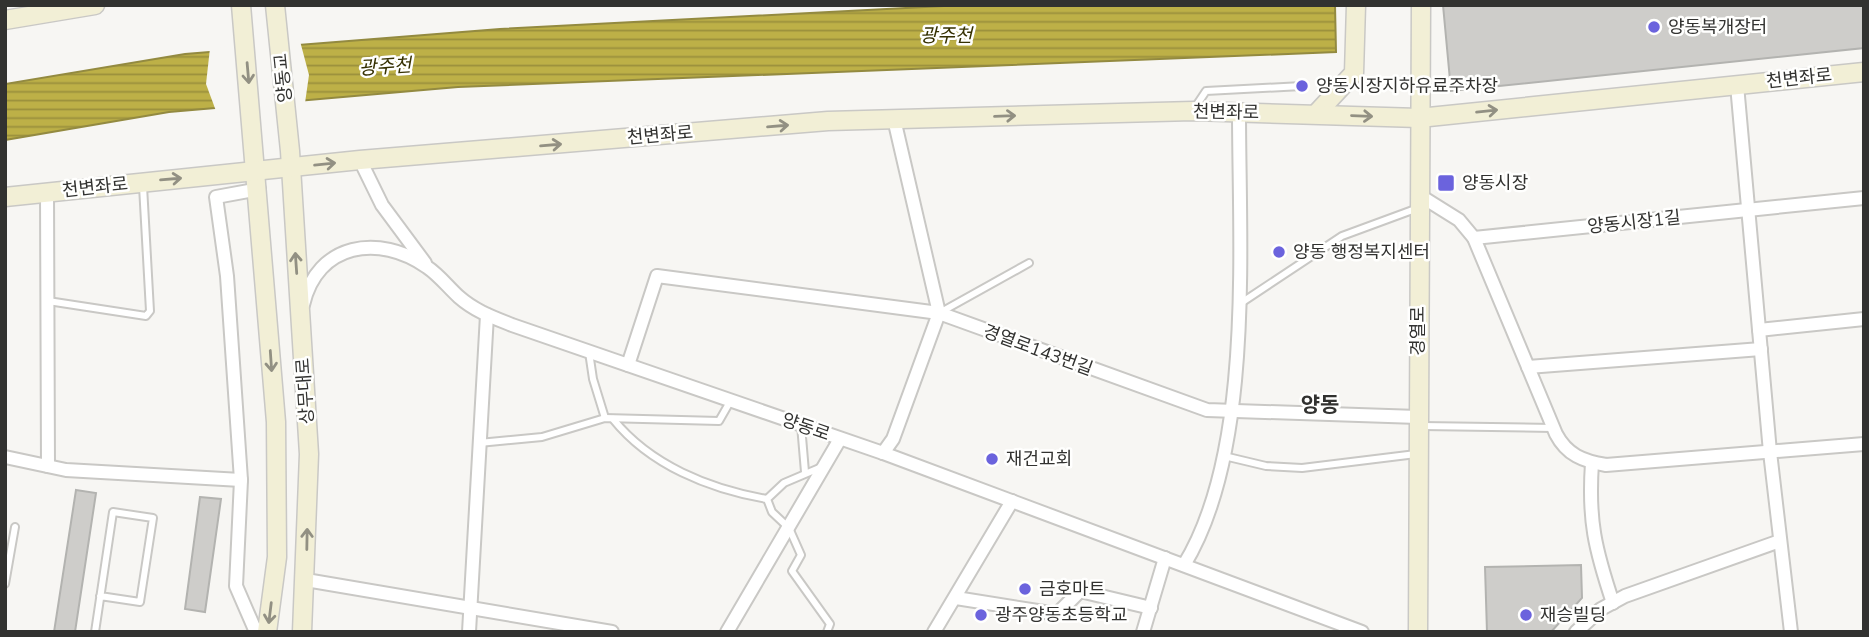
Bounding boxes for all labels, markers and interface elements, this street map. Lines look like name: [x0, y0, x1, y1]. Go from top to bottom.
place label: 양동복개장터: [1668, 15, 1767, 39]
marker: 양동복개장터: [1646, 19, 1662, 35]
water label: 광주천: [920, 23, 974, 49]
street label: 양동교: [268, 52, 298, 104]
water label: 광주천: [358, 52, 414, 82]
one-way arrow: [241, 61, 254, 84]
street label: 천변좌로: [1765, 63, 1833, 93]
place label: 양동시장지하유료주차장: [1316, 74, 1498, 98]
marker: 양동시장지하유료주차장: [1294, 78, 1310, 94]
street label: 천변좌로: [1193, 99, 1259, 125]
one-way arrow: [1475, 104, 1498, 117]
one-way arrow: [993, 109, 1016, 123]
one-way arrow: [1350, 109, 1373, 122]
one-way arrow: [766, 119, 789, 132]
street label: 천변좌로: [626, 120, 694, 150]
one-way arrow: [539, 138, 562, 151]
one-way arrow: [313, 157, 335, 170]
place label: 양동시장: [1462, 171, 1528, 195]
street label: 천변좌로: [61, 172, 129, 202]
one-way arrow: [159, 172, 181, 185]
marker: 양동시장: [1436, 173, 1456, 193]
street label: 양동시장1길: [1586, 205, 1682, 239]
place label: 양동 행정복지센터: [1293, 240, 1430, 264]
marker: 양동 행정복지센터: [1271, 244, 1287, 260]
one-way arrow: [289, 252, 302, 275]
street label: 경열로: [1406, 306, 1430, 356]
street label: 경열로143번길: [980, 319, 1096, 381]
one-way arrow: [265, 349, 278, 372]
street label: 상무대로: [291, 357, 319, 425]
district label: 양동: [1301, 391, 1339, 419]
street label: 양동로: [779, 408, 833, 446]
place label: 재건교회: [1006, 447, 1072, 471]
marker: 재건교회: [984, 451, 1000, 467]
one-way arrow: [300, 528, 314, 551]
place label: 금호마트: [1039, 577, 1105, 601]
marker: 금호마트: [1017, 581, 1033, 597]
one-way arrow: [263, 601, 276, 624]
place label: 광주양동초등학교: [995, 603, 1127, 627]
place label: 재승빌딩: [1540, 603, 1606, 627]
marker: 광주양동초등학교: [973, 607, 989, 623]
marker: 재승빌딩: [1518, 607, 1534, 623]

